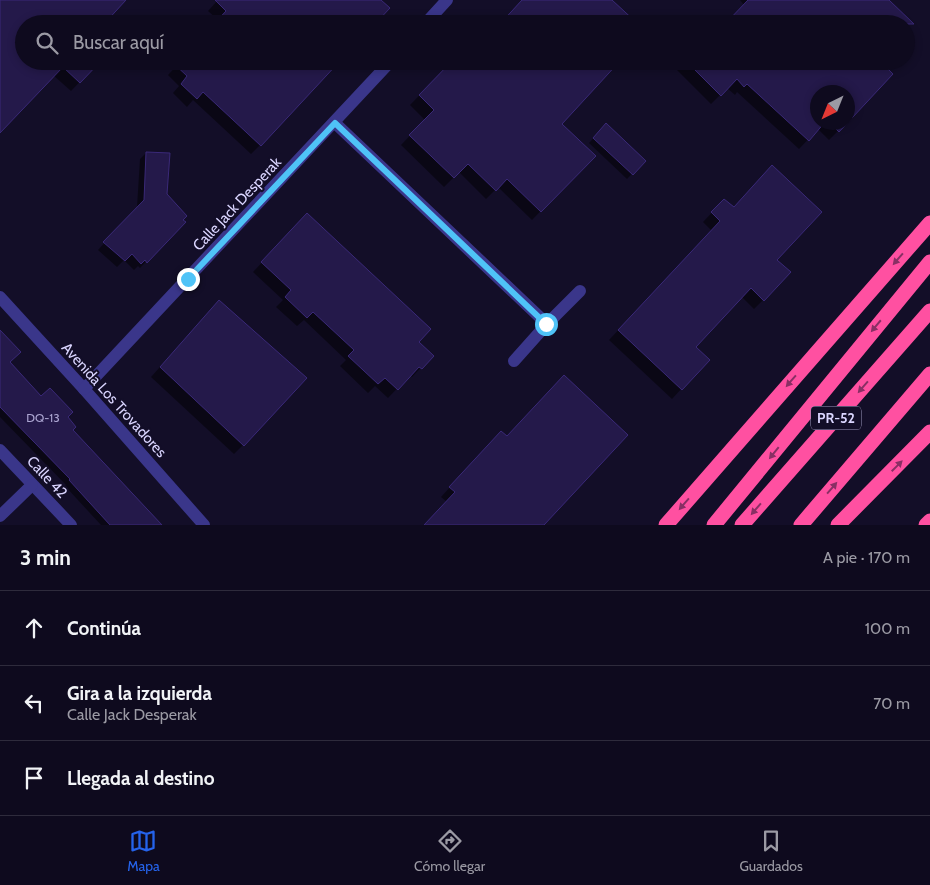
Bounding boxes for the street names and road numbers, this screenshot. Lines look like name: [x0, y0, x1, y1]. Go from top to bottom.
street label: Calle Jack Desperak: [189, 153, 285, 255]
street label: Avenida Los Trovadores: [58, 339, 170, 461]
road number: PR-52: [811, 406, 861, 429]
street label: Calle 42: [23, 452, 71, 502]

